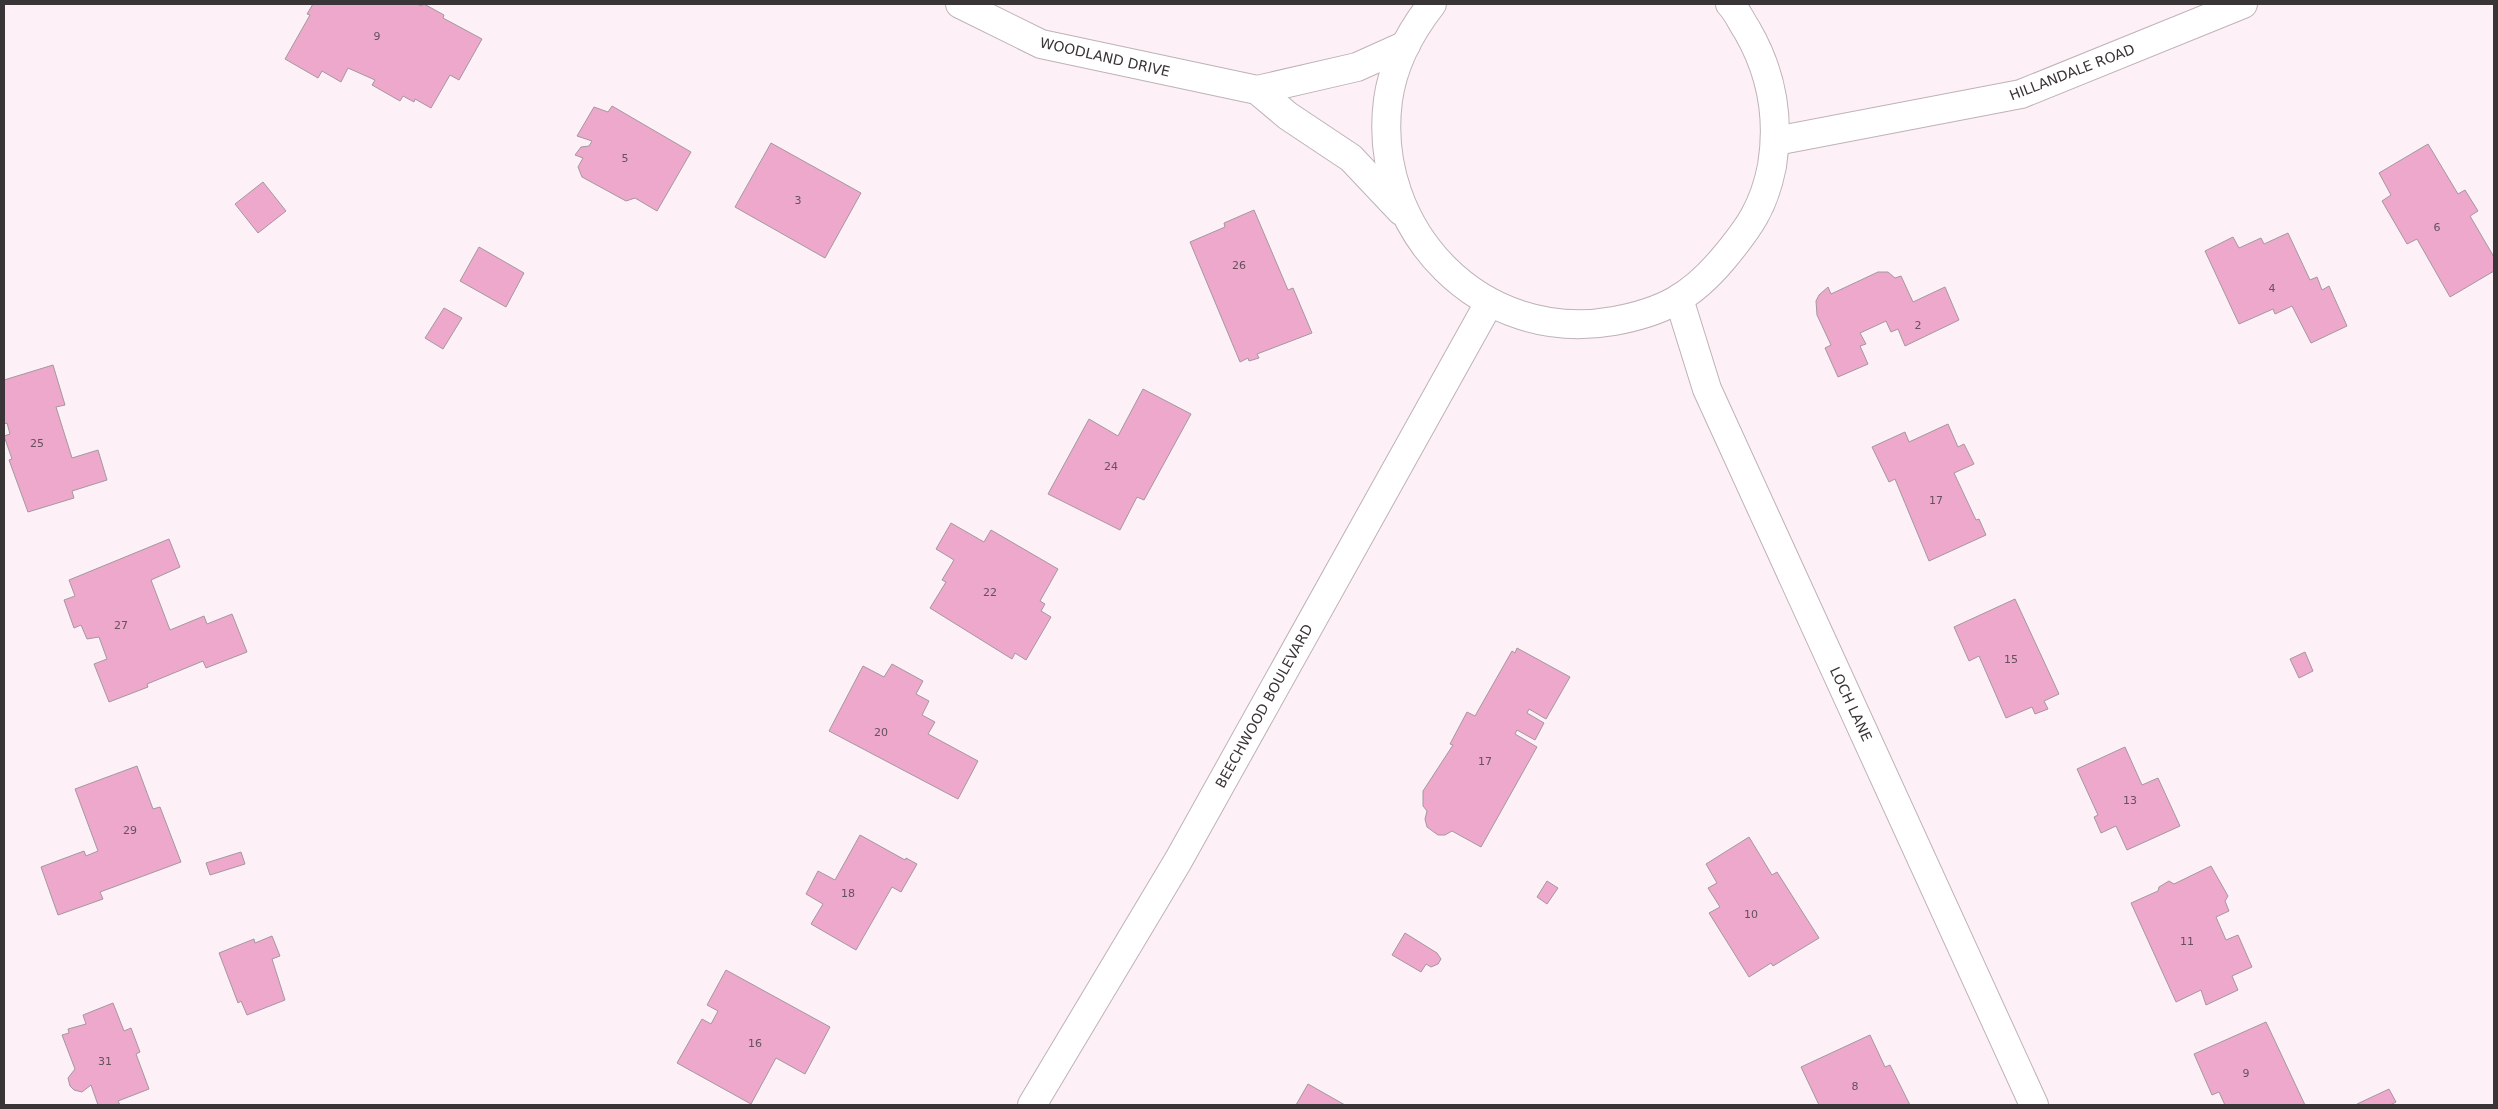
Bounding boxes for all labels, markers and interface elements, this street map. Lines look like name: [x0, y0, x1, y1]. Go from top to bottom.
house number: 9: [374, 30, 381, 43]
street label: WOODLAND DRIVE: [1038, 34, 1172, 80]
street label: HILLANDALE ROAD: [2007, 41, 2137, 103]
house number: 5: [622, 152, 629, 165]
house number: 3: [795, 194, 802, 207]
house number: 6: [2434, 221, 2441, 234]
house number: 26: [1232, 259, 1246, 272]
house number: 4: [2269, 282, 2276, 295]
house number: 2: [1915, 319, 1922, 332]
house number: 25: [30, 437, 44, 450]
house number: 24: [1104, 460, 1118, 473]
house number: 17: [1929, 494, 1943, 507]
house number: 22: [983, 586, 997, 599]
house number: 27: [114, 619, 128, 632]
street label: BEECHWOOD BOULEVARD: [1212, 621, 1316, 791]
house number: 15: [2004, 653, 2018, 666]
street label: LOCH LANE: [1827, 664, 1875, 744]
house number: 20: [874, 726, 888, 739]
house number: 17: [1478, 755, 1492, 768]
house number: 13: [2123, 794, 2137, 807]
house number: 29: [123, 824, 137, 837]
house number: 18: [841, 887, 855, 900]
house number: 10: [1744, 908, 1758, 921]
house number: 11: [2180, 935, 2194, 948]
house number: 16: [748, 1037, 762, 1050]
house number: 31: [98, 1055, 112, 1068]
house number: 9: [2243, 1067, 2250, 1080]
house number: 8: [1852, 1080, 1859, 1093]

